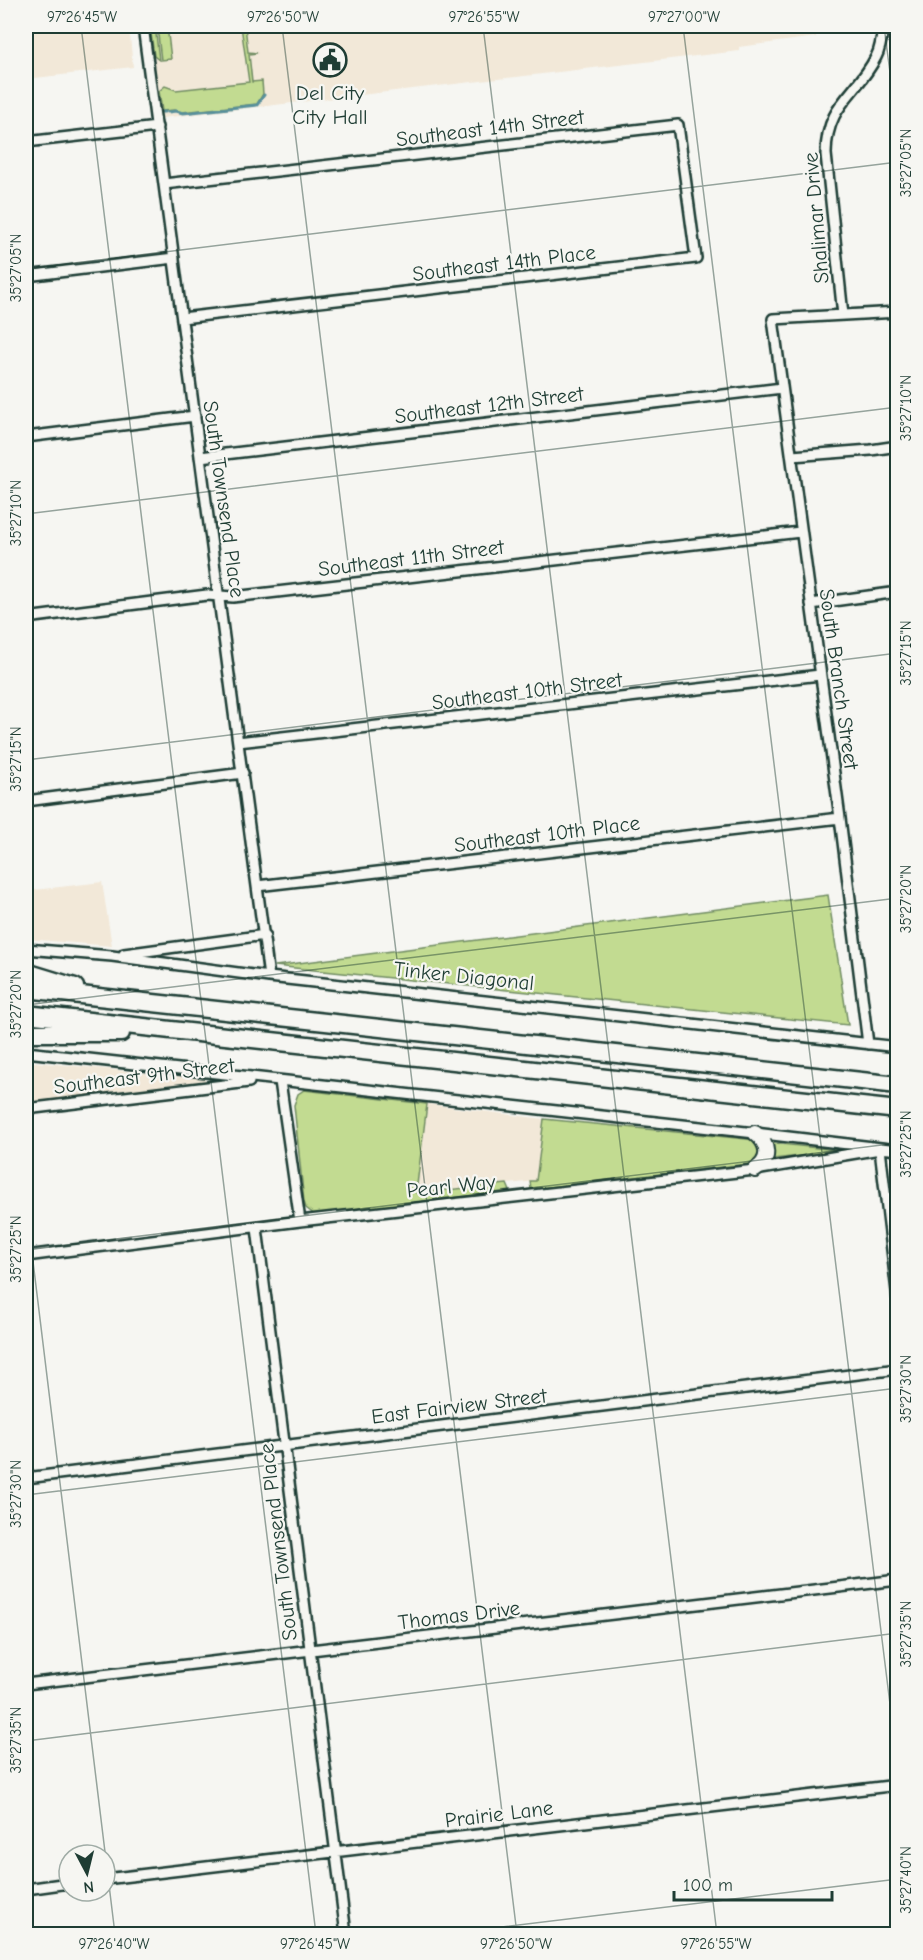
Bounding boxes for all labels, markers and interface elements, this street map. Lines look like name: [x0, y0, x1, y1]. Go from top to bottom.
text: 97°26'45"W: [47, 8, 117, 26]
text: 97°26'50"W: [247, 8, 319, 26]
text: 97°26'55"W: [448, 8, 520, 26]
text: 97°27'00"W: [648, 8, 720, 26]
public building icon: Del City City Hall: [312, 42, 348, 78]
place label: Del City City Hall: [292, 81, 368, 129]
street label: Southeast 14th Street: [395, 104, 586, 151]
text: 35°27'05"N: [897, 129, 915, 197]
street label: Shalimar Drive: [798, 151, 834, 285]
text: 35°27'05"N: [7, 234, 25, 302]
street label: Southeast 14th Place: [411, 240, 597, 286]
text: 35°27'10"N: [897, 375, 915, 441]
street label: Southeast 12th Street: [393, 381, 586, 428]
street label: South Townsend Place: [198, 399, 250, 599]
text: 35°27'10"N: [7, 480, 25, 546]
street label: Southeast 11th Street: [317, 535, 506, 581]
street label: South Branch Street: [814, 587, 864, 772]
text: 35°27'15"N: [897, 620, 915, 686]
street label: Southeast 10th Street: [430, 667, 625, 715]
text: 35°27'15"N: [7, 726, 25, 792]
street label: Southeast 10th Place: [453, 811, 641, 857]
text: 35°27'20"N: [897, 865, 915, 933]
street label: Tinker Diagonal: [393, 957, 535, 995]
text: 35°27'20"N: [7, 970, 25, 1038]
street label: Southeast 9th Street: [52, 1053, 237, 1099]
text: 35°27'25"N: [897, 1110, 915, 1178]
street label: Pearl Way: [405, 1169, 497, 1203]
text: 35°27'25"N: [7, 1215, 25, 1283]
text: 35°27'30"N: [897, 1355, 915, 1423]
street label: East Fairview Street: [370, 1383, 549, 1429]
street label: South Townsend Place: [254, 1442, 302, 1642]
text: 35°27'30"N: [7, 1460, 25, 1528]
street label: Thomas Drive: [397, 1596, 521, 1634]
text: 35°27'35"N: [897, 1601, 915, 1668]
text: 35°27'35"N: [7, 1707, 25, 1774]
street label: Prairie Lane: [443, 1795, 555, 1833]
north arrow: [57, 1843, 117, 1903]
text: 35°27'40"N: [897, 1846, 915, 1914]
scale bar: [674, 1864, 832, 1902]
text: 100 m: [683, 1875, 733, 1896]
text: N: [82, 1877, 95, 1896]
text: 97°26'40"W: [78, 1935, 150, 1953]
text: 97°26'45"W: [280, 1935, 350, 1953]
text: 97°26'50"W: [480, 1935, 552, 1953]
text: 97°26'55"W: [680, 1935, 752, 1953]

